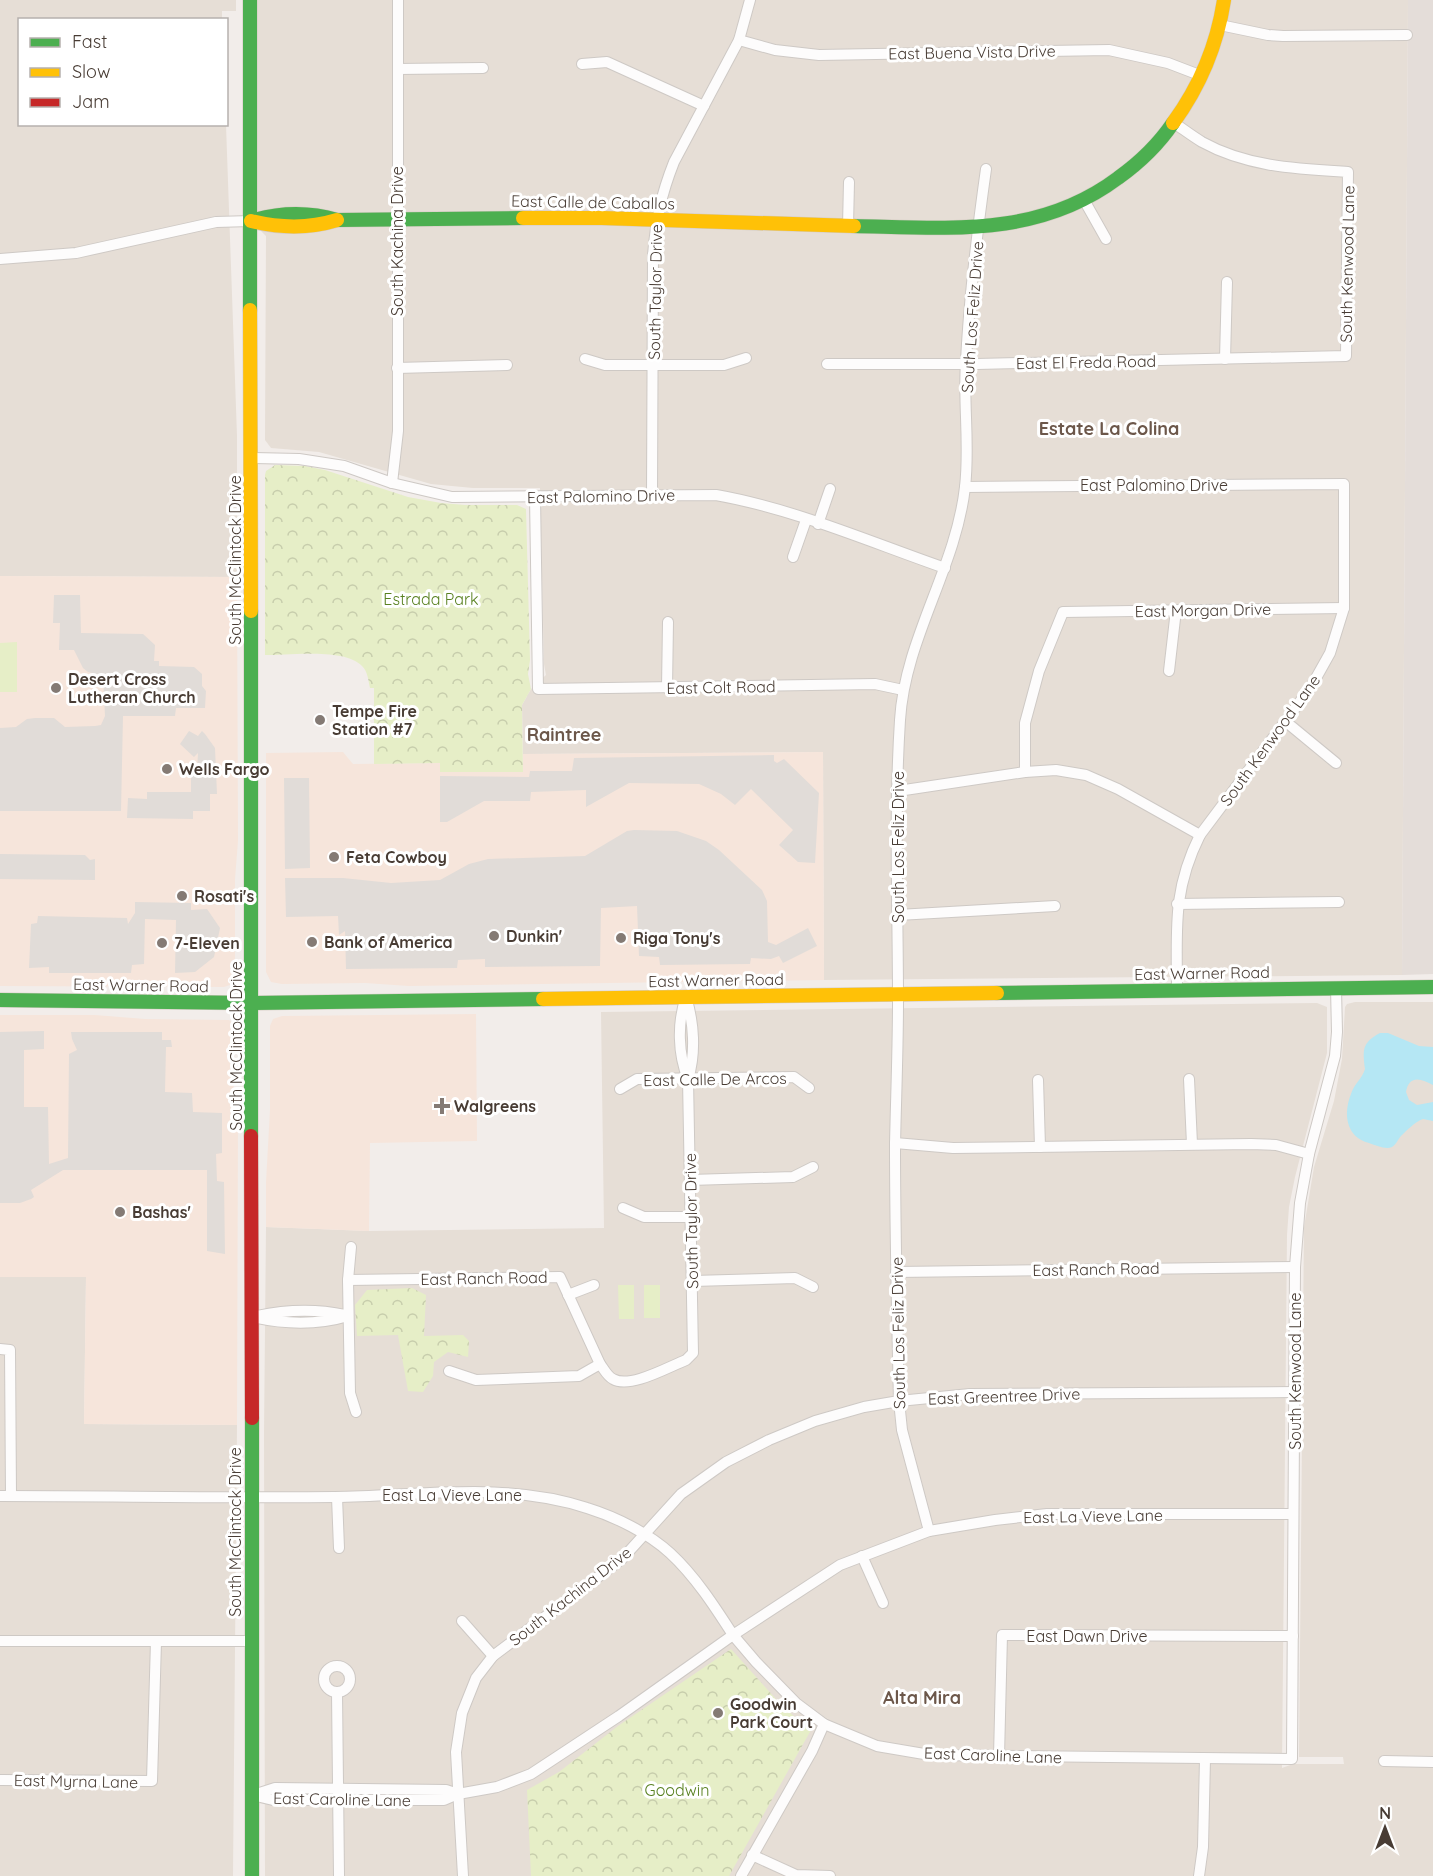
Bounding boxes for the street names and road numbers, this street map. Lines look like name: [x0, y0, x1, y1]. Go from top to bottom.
street label: East Buena Vista Drive: [888, 41, 1056, 63]
street label: South Kachina Drive: [387, 166, 407, 316]
street label: South Kenwood Lane: [1336, 185, 1358, 343]
street label: East Calle de Caballos: [511, 191, 675, 213]
street label: South Taylor Drive: [644, 224, 666, 360]
street label: South Los Feliz Drive: [957, 240, 987, 394]
street label: East El Freda Road: [1016, 351, 1156, 373]
street label: South McClintock Drive: [225, 475, 245, 645]
street label: East Palomino Drive: [1080, 475, 1228, 495]
street label: East Palomino Drive: [527, 485, 675, 507]
street label: East Morgan Drive: [1135, 599, 1271, 621]
street label: South Kenwood Lane: [1216, 670, 1324, 810]
street label: East Colt Road: [666, 676, 776, 698]
street label: South Los Feliz Drive: [888, 771, 908, 923]
street label: South McClintock Drive: [226, 961, 246, 1131]
street label: East Warner Road: [1134, 962, 1270, 984]
street label: East Warner Road: [648, 969, 784, 991]
street label: East Warner Road: [73, 974, 209, 996]
street label: East Calle De Arcos: [643, 1068, 787, 1090]
street label: South Taylor Drive: [680, 1153, 702, 1289]
street label: South Los Feliz Drive: [887, 1257, 909, 1409]
street label: East Ranch Road: [1032, 1258, 1160, 1280]
street label: East Ranch Road: [420, 1267, 548, 1289]
street label: South Kenwood Lane: [1285, 1292, 1305, 1450]
street label: East Greentree Drive: [927, 1383, 1081, 1409]
street label: South McClintock Drive: [225, 1447, 245, 1617]
street label: East La Vieve Lane: [382, 1485, 522, 1505]
street label: East La Vieve Lane: [1023, 1505, 1163, 1527]
street label: South Kachina Drive: [505, 1542, 635, 1650]
street label: East Dawn Drive: [1026, 1626, 1148, 1646]
street label: East Caroline Lane: [924, 1743, 1062, 1767]
street label: East Myrna Lane: [14, 1770, 138, 1792]
street label: East Caroline Lane: [273, 1788, 411, 1810]

